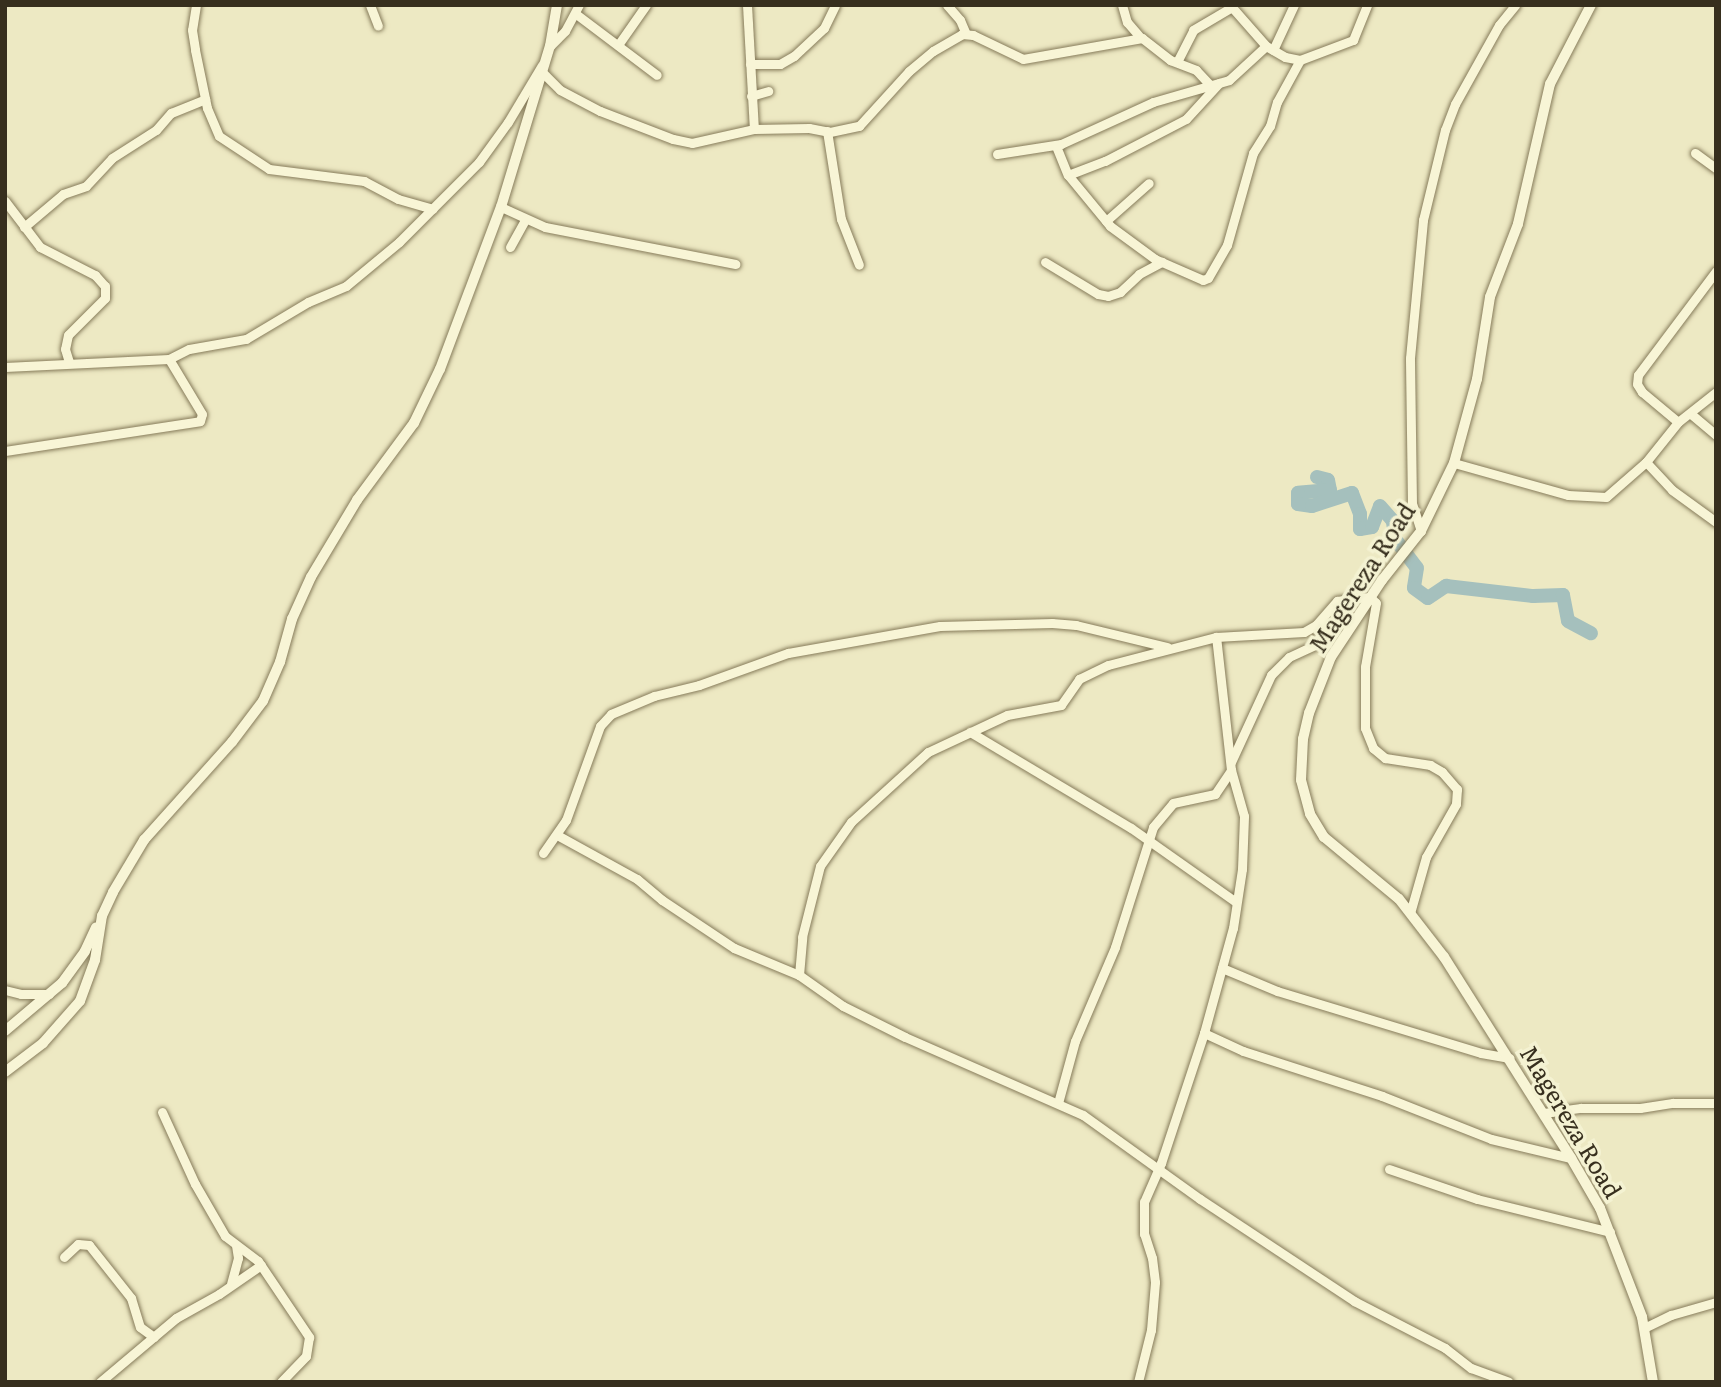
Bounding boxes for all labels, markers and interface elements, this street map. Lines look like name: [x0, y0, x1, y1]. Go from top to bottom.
street label: Magereza Road: [1302, 497, 1420, 657]
street label: Magereza Road: [1515, 1040, 1629, 1202]

